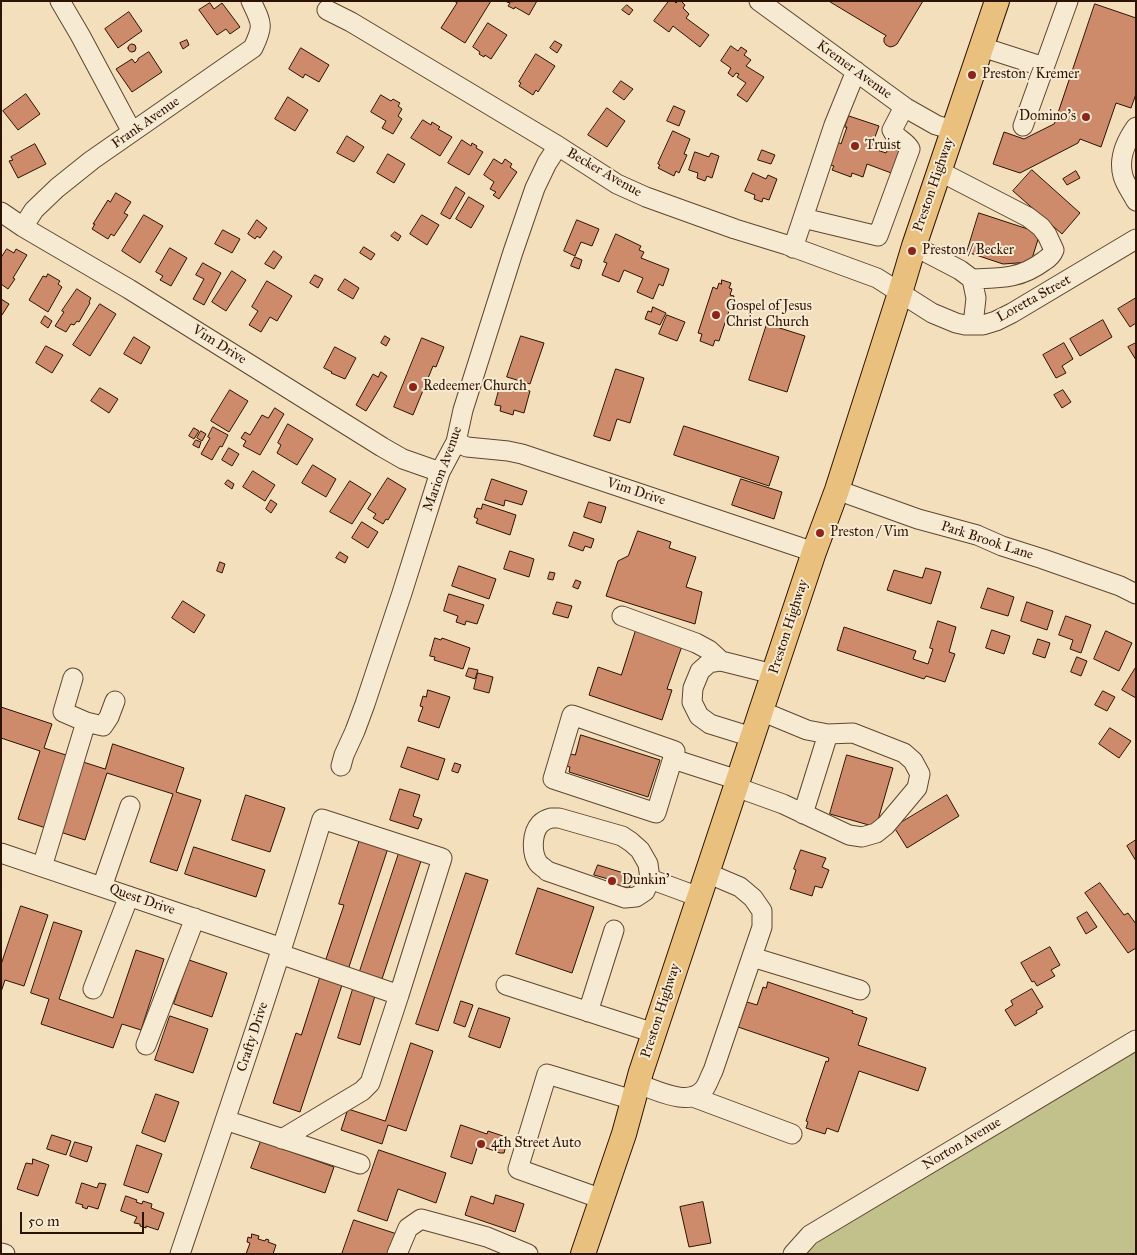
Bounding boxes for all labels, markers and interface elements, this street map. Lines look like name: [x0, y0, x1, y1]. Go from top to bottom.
street label: Kremer Avenue: [813, 37, 895, 103]
place label: Preston / Kremer: [982, 67, 1079, 83]
marker: Preston / Kremer: [966, 69, 978, 81]
street label: Frank Avenue: [109, 93, 183, 153]
place label: Domino's: [1019, 109, 1076, 125]
marker: Domino's: [1080, 111, 1092, 123]
street label: Preston Highway: [910, 136, 958, 234]
place label: Truist: [865, 138, 901, 154]
marker: Truist: [849, 140, 861, 152]
street label: Becker Avenue: [564, 145, 644, 201]
place label: Preston / Becker: [922, 243, 1014, 259]
marker: Preston / Becker: [906, 245, 918, 257]
street label: Loretta Street: [994, 272, 1074, 326]
place label: Gospel of Jesus Christ Church: [726, 299, 812, 332]
marker: Gospel of Jesus Christ Church: [710, 309, 722, 321]
street label: Vim Drive: [189, 322, 249, 368]
place label: Redeemer Church: [423, 379, 527, 395]
marker: Redeemer Church: [407, 381, 419, 393]
street label: Marion Avenue: [420, 424, 466, 514]
street label: Vim Drive: [605, 475, 667, 509]
street label: Park Brook Lane: [939, 518, 1035, 564]
place label: Preston / Vim: [830, 525, 909, 541]
marker: Preston / Vim: [814, 527, 826, 539]
street label: Preston Highway: [766, 578, 812, 676]
place label: Dunkin': [622, 873, 669, 889]
marker: Dunkin': [606, 875, 618, 887]
street label: Quest Drive: [107, 881, 177, 919]
street label: Preston Highway: [638, 962, 684, 1060]
street label: Crafty Drive: [234, 1000, 272, 1074]
street label: Norton Avenue: [920, 1114, 1004, 1174]
place label: 4th Street Auto: [491, 1136, 581, 1152]
marker: 4th Street Auto: [475, 1138, 487, 1150]
scale bar: [22, 1202, 146, 1234]
text: 50 m: [28, 1212, 60, 1230]

